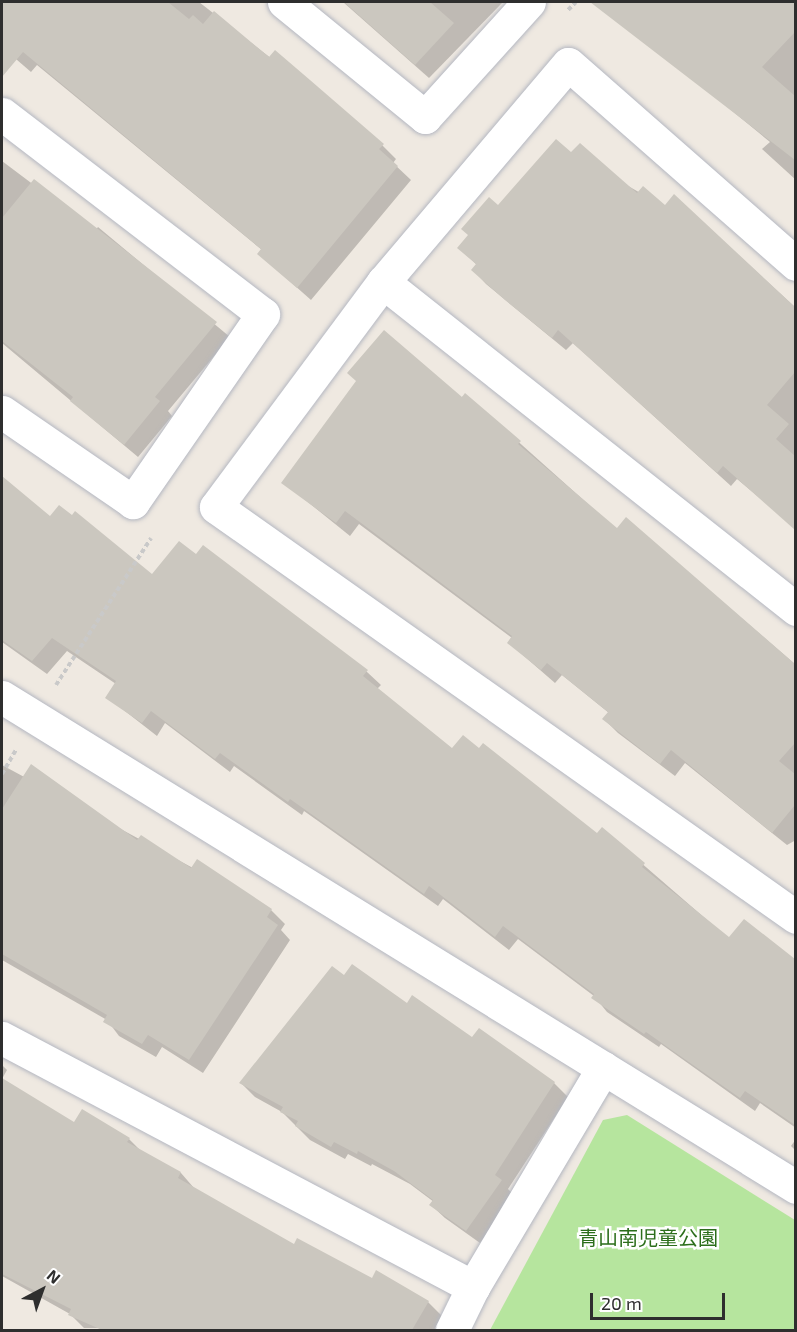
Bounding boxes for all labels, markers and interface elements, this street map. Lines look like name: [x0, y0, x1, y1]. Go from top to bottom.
park label: 青山南児童公園: [578, 1225, 718, 1249]
north arrow: [12, 1260, 72, 1320]
text: N: [44, 1265, 65, 1287]
scale bar: [593, 1281, 728, 1319]
text: 20 m: [601, 1292, 642, 1314]

